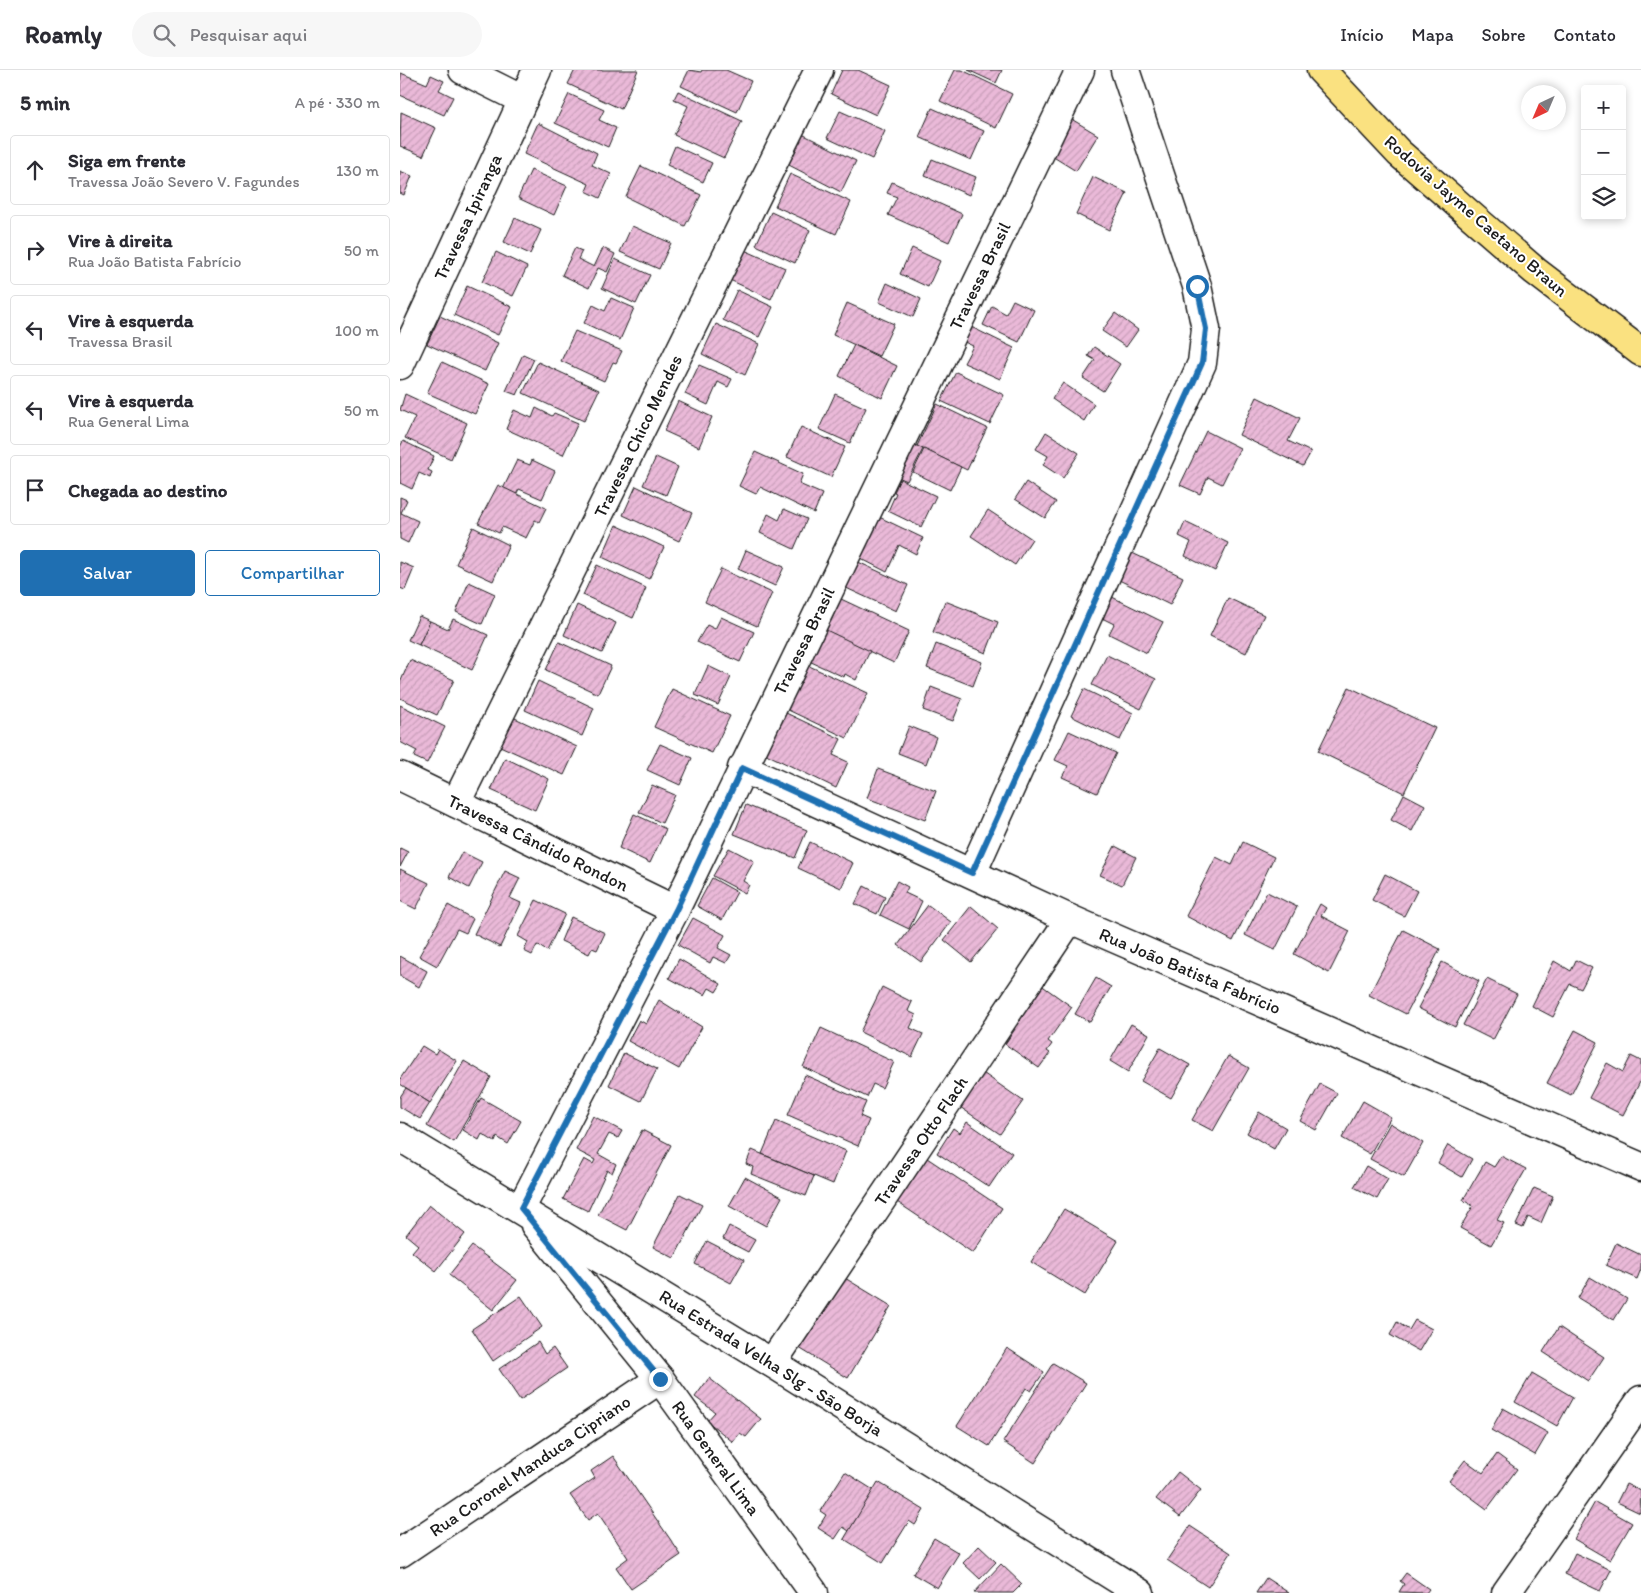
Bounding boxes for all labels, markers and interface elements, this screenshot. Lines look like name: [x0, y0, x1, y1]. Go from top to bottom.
search box: [132, 12, 482, 57]
text: Roamly: [25, 20, 102, 49]
icon: search: [150, 21, 178, 49]
text: Pesquisar aqui: [190, 23, 307, 46]
text: Início: [1340, 24, 1384, 46]
text: Mapa: [1412, 24, 1454, 46]
text: Sobre: [1482, 24, 1526, 46]
text: Contato: [1554, 24, 1616, 46]
north arrow: [1521, 85, 1566, 130]
map controls: [1581, 85, 1626, 220]
button: +: [1581, 85, 1626, 130]
text: 5 min: [20, 90, 70, 115]
text: A pé · 330 m: [295, 93, 380, 112]
street label: Rodovia Jayme Caetano Braun: [1380, 130, 1572, 302]
button: −: [1581, 130, 1626, 175]
text: Siga em frente: [68, 149, 186, 172]
street label: Travessa Ipiranga: [429, 150, 507, 284]
icon: ahead: [21, 156, 49, 184]
text: 130 m: [336, 161, 379, 180]
text: Travessa João Severo V. Fagundes: [68, 172, 300, 191]
button: layers: [1581, 175, 1626, 220]
street label: Travessa Brasil: [944, 218, 1016, 334]
text: Vire à direita: [68, 229, 173, 252]
icon: right: [21, 236, 49, 264]
text: 50 m: [344, 241, 379, 260]
text: Rua João Batista Fabrício: [68, 252, 241, 271]
route start: [1186, 275, 1209, 298]
text: Vire à esquerda: [68, 309, 194, 332]
icon: left: [21, 316, 49, 344]
text: 100 m: [335, 321, 379, 340]
text: Travessa Brasil: [68, 332, 172, 351]
street label: Travessa Chico Mendes: [589, 351, 687, 521]
text: Vire à esquerda: [68, 389, 194, 412]
icon: left: [21, 396, 49, 424]
text: 50 m: [344, 401, 379, 420]
text: Rua General Lima: [68, 412, 189, 431]
icon: arrive: [21, 476, 49, 504]
text: Chegada ao destino: [68, 479, 227, 502]
button: Salvar: [20, 550, 195, 596]
button: Compartilhar: [205, 550, 380, 596]
street label: Travessa Brasil: [768, 583, 840, 699]
street label: Travessa Cândido Rondon: [444, 790, 632, 896]
street label: Rua João Batista Fabrício: [1096, 923, 1284, 1019]
street label: Travessa Otto Flach: [869, 1072, 973, 1210]
street label: Rua Estrada Velha Slg - São Borja: [655, 1285, 887, 1441]
route end: [649, 1368, 672, 1391]
street label: Rua Coronel Manduca Cipriano: [425, 1390, 635, 1542]
street label: Rua General Lima: [667, 1396, 765, 1520]

